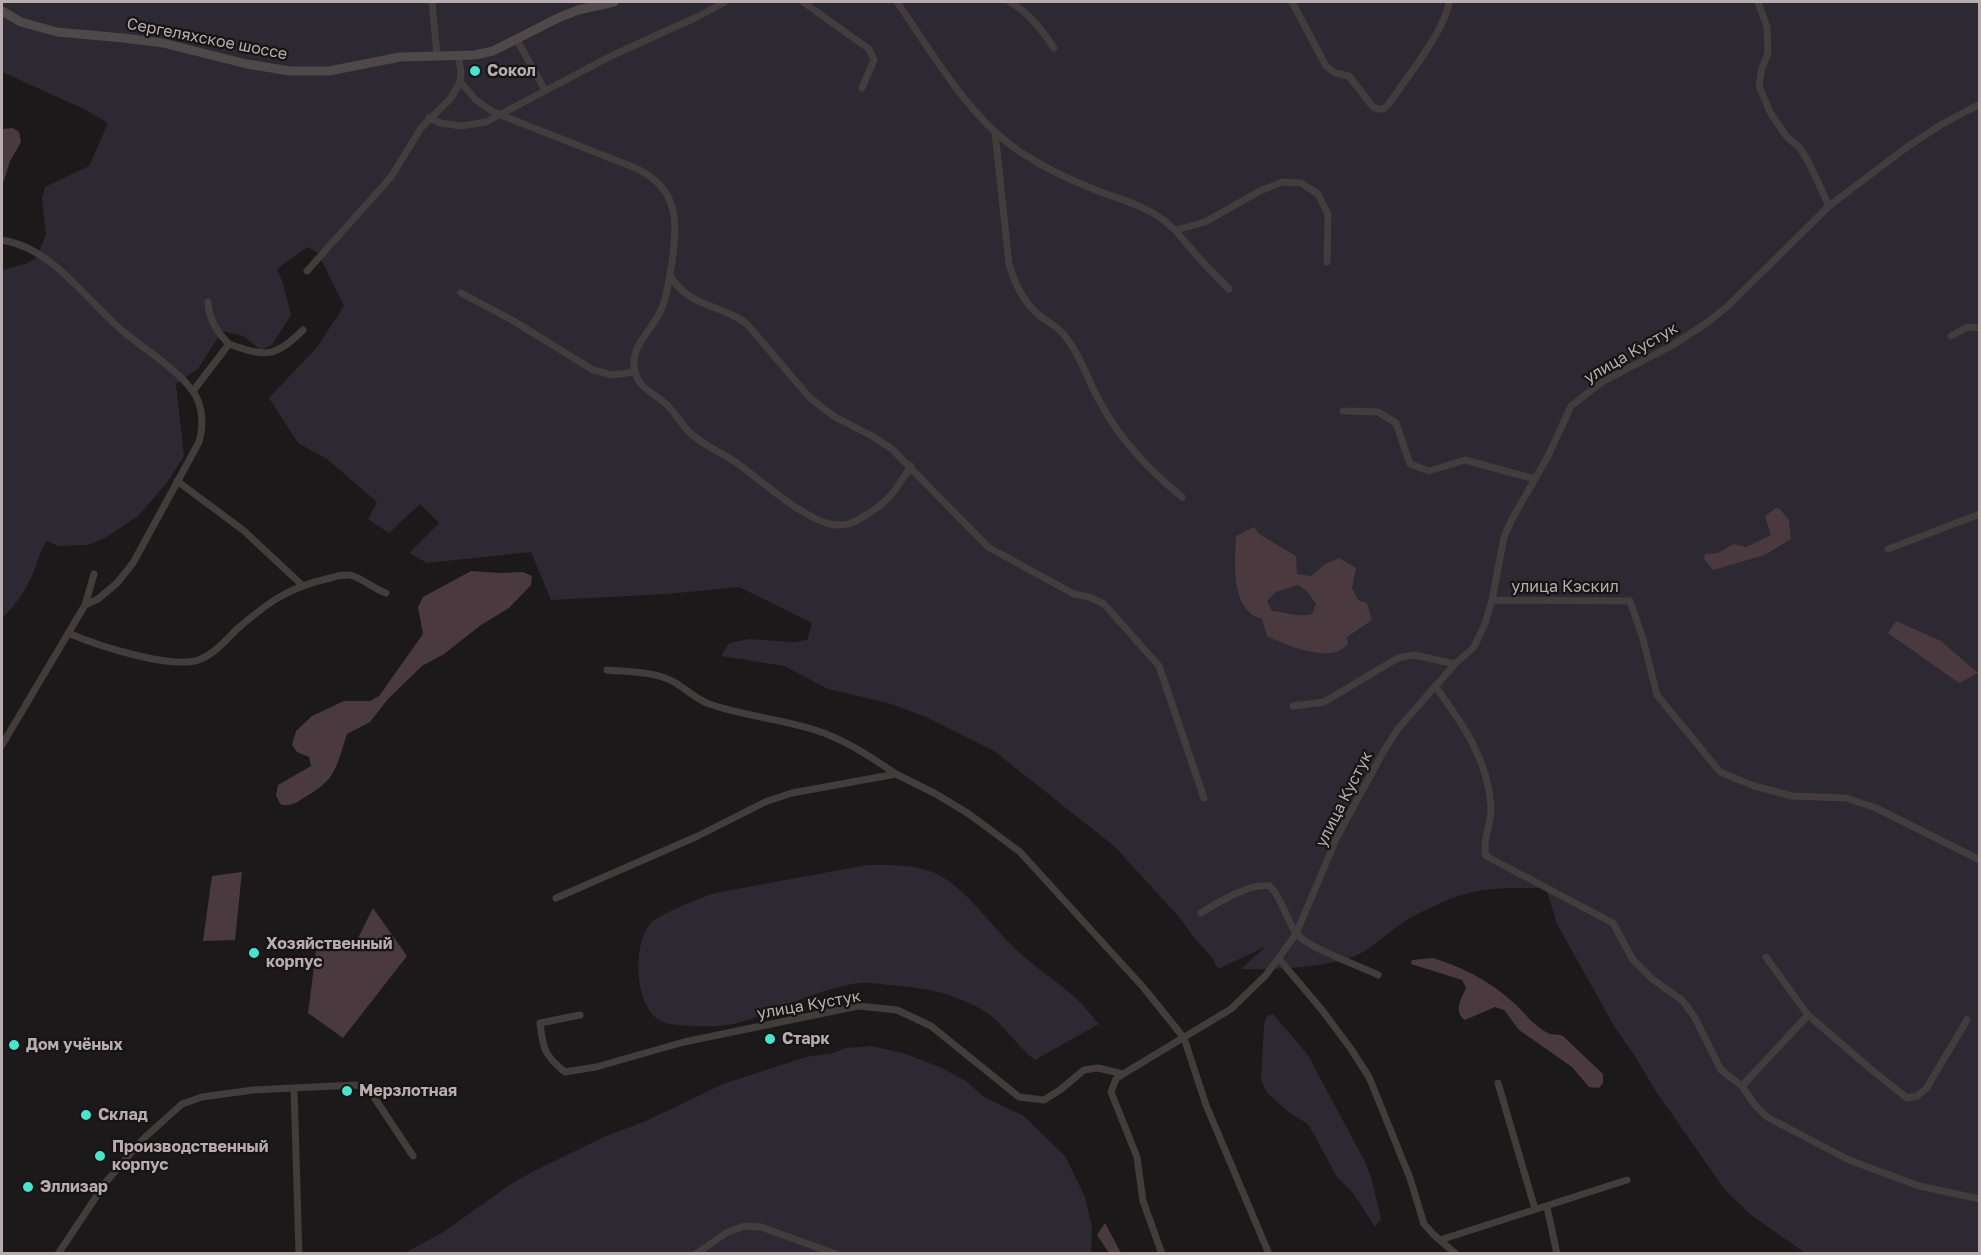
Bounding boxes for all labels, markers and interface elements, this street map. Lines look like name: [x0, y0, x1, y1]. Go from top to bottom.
street label: Сергеляхское шоссе: [125, 14, 289, 64]
place label: Сокол: [487, 61, 536, 81]
marker: Сокол: [468, 64, 482, 78]
street label: улица Кустук: [1581, 318, 1681, 388]
street label: улица Кэскил: [1511, 577, 1619, 597]
street label: улица Кустук: [1312, 748, 1376, 850]
place label: Хозяйственный корпус: [266, 934, 392, 972]
marker: Хозяйственный корпус: [247, 946, 261, 960]
street label: улица Кустук: [756, 986, 862, 1024]
place label: Старк: [782, 1029, 830, 1049]
marker: Старк: [763, 1032, 777, 1046]
place label: Дом учёных: [26, 1035, 123, 1055]
marker: Дом учёных: [7, 1038, 21, 1052]
place label: Мерзлотная: [359, 1081, 457, 1101]
marker: Мерзлотная: [340, 1084, 354, 1098]
place label: Склад: [98, 1105, 148, 1125]
marker: Склад: [79, 1108, 93, 1122]
place label: Производственный корпус: [112, 1137, 268, 1175]
marker: Производственный корпус: [93, 1149, 107, 1163]
place label: Эллизар: [40, 1177, 108, 1197]
marker: Эллизар: [21, 1180, 35, 1194]

